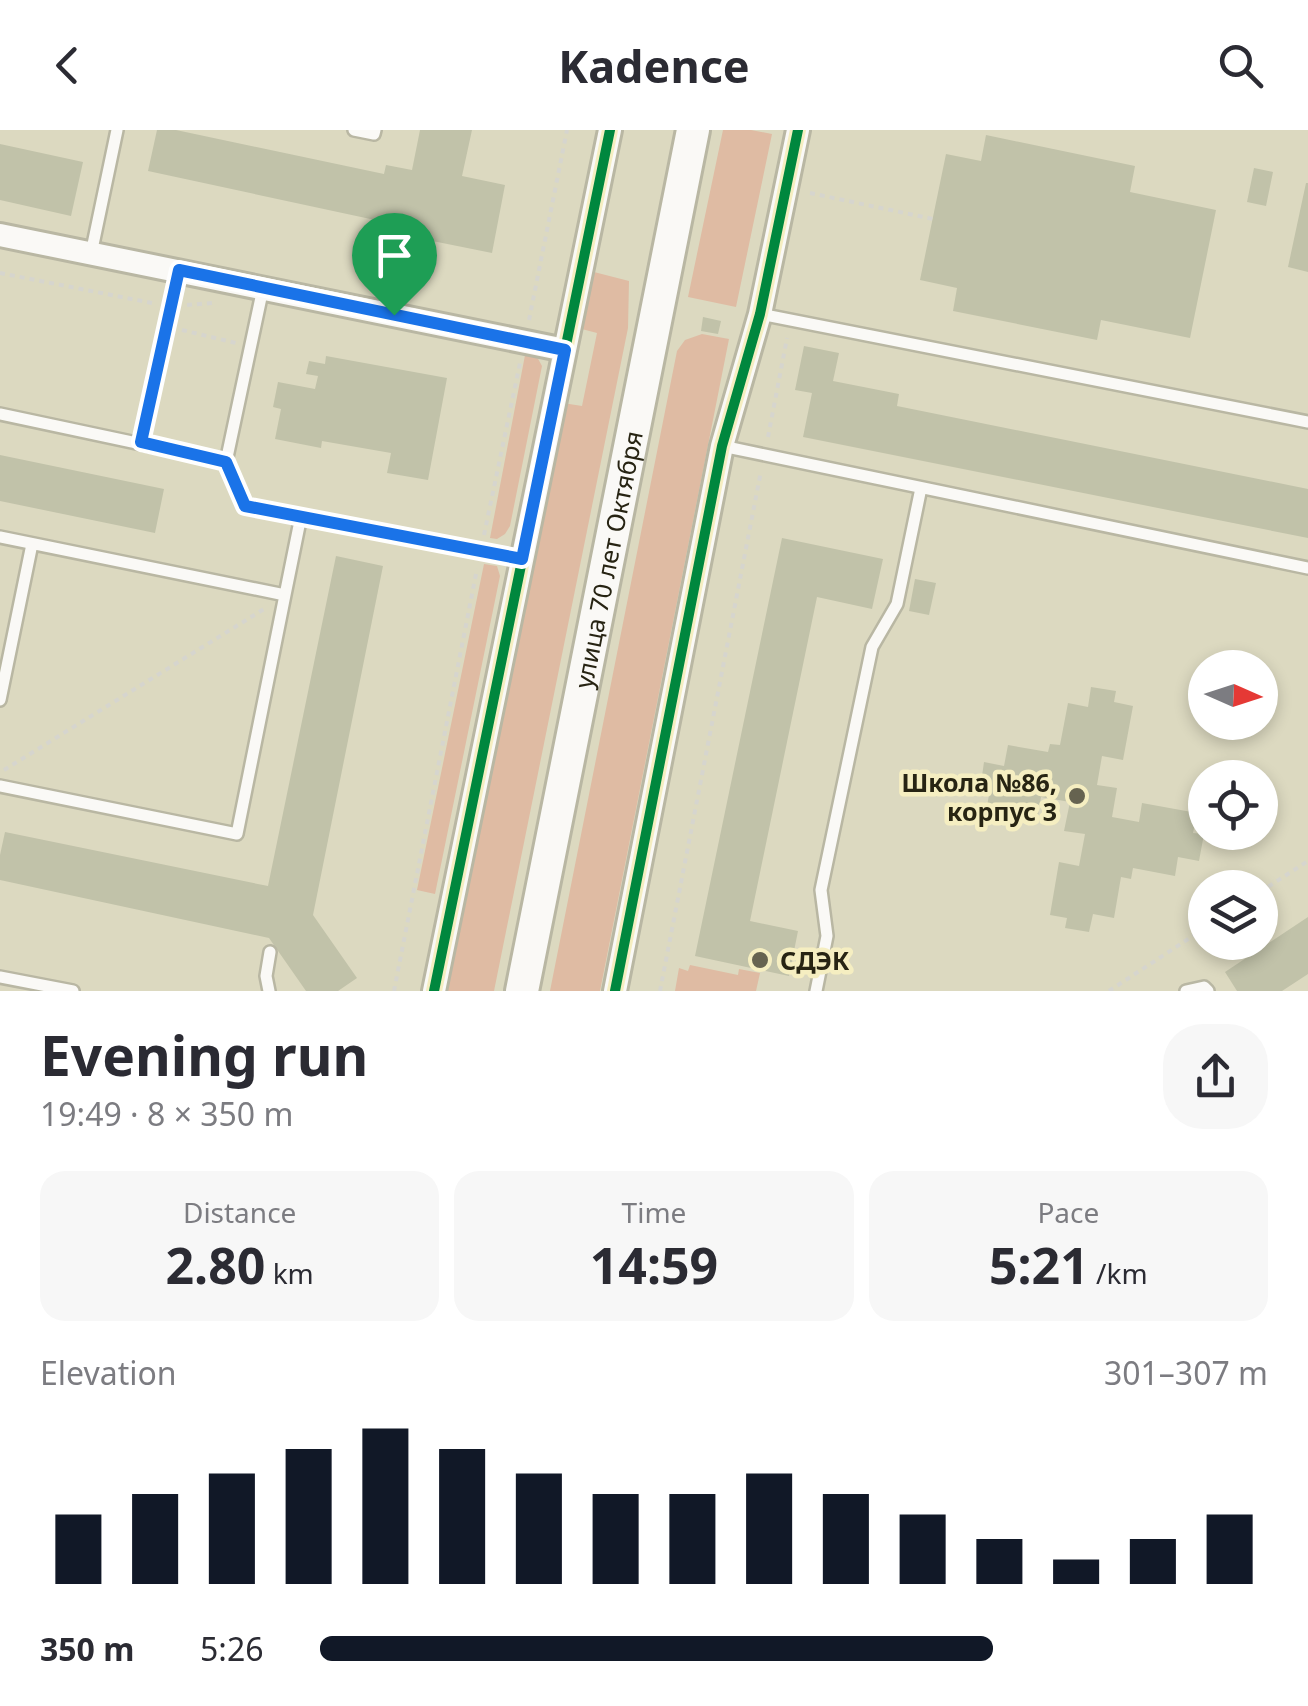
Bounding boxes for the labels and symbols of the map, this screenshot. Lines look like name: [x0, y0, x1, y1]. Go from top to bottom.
pin: [352, 213, 437, 316]
street label: улица 70 лет Октября: [566, 428, 650, 691]
north arrow: [1188, 650, 1278, 740]
place label: Школа №86, корпус 3: [901, 765, 1057, 828]
marker: Школа №86, корпус 3: [1066, 785, 1088, 807]
place label: СДЭК: [780, 943, 850, 977]
marker: СДЭК: [749, 949, 771, 971]

